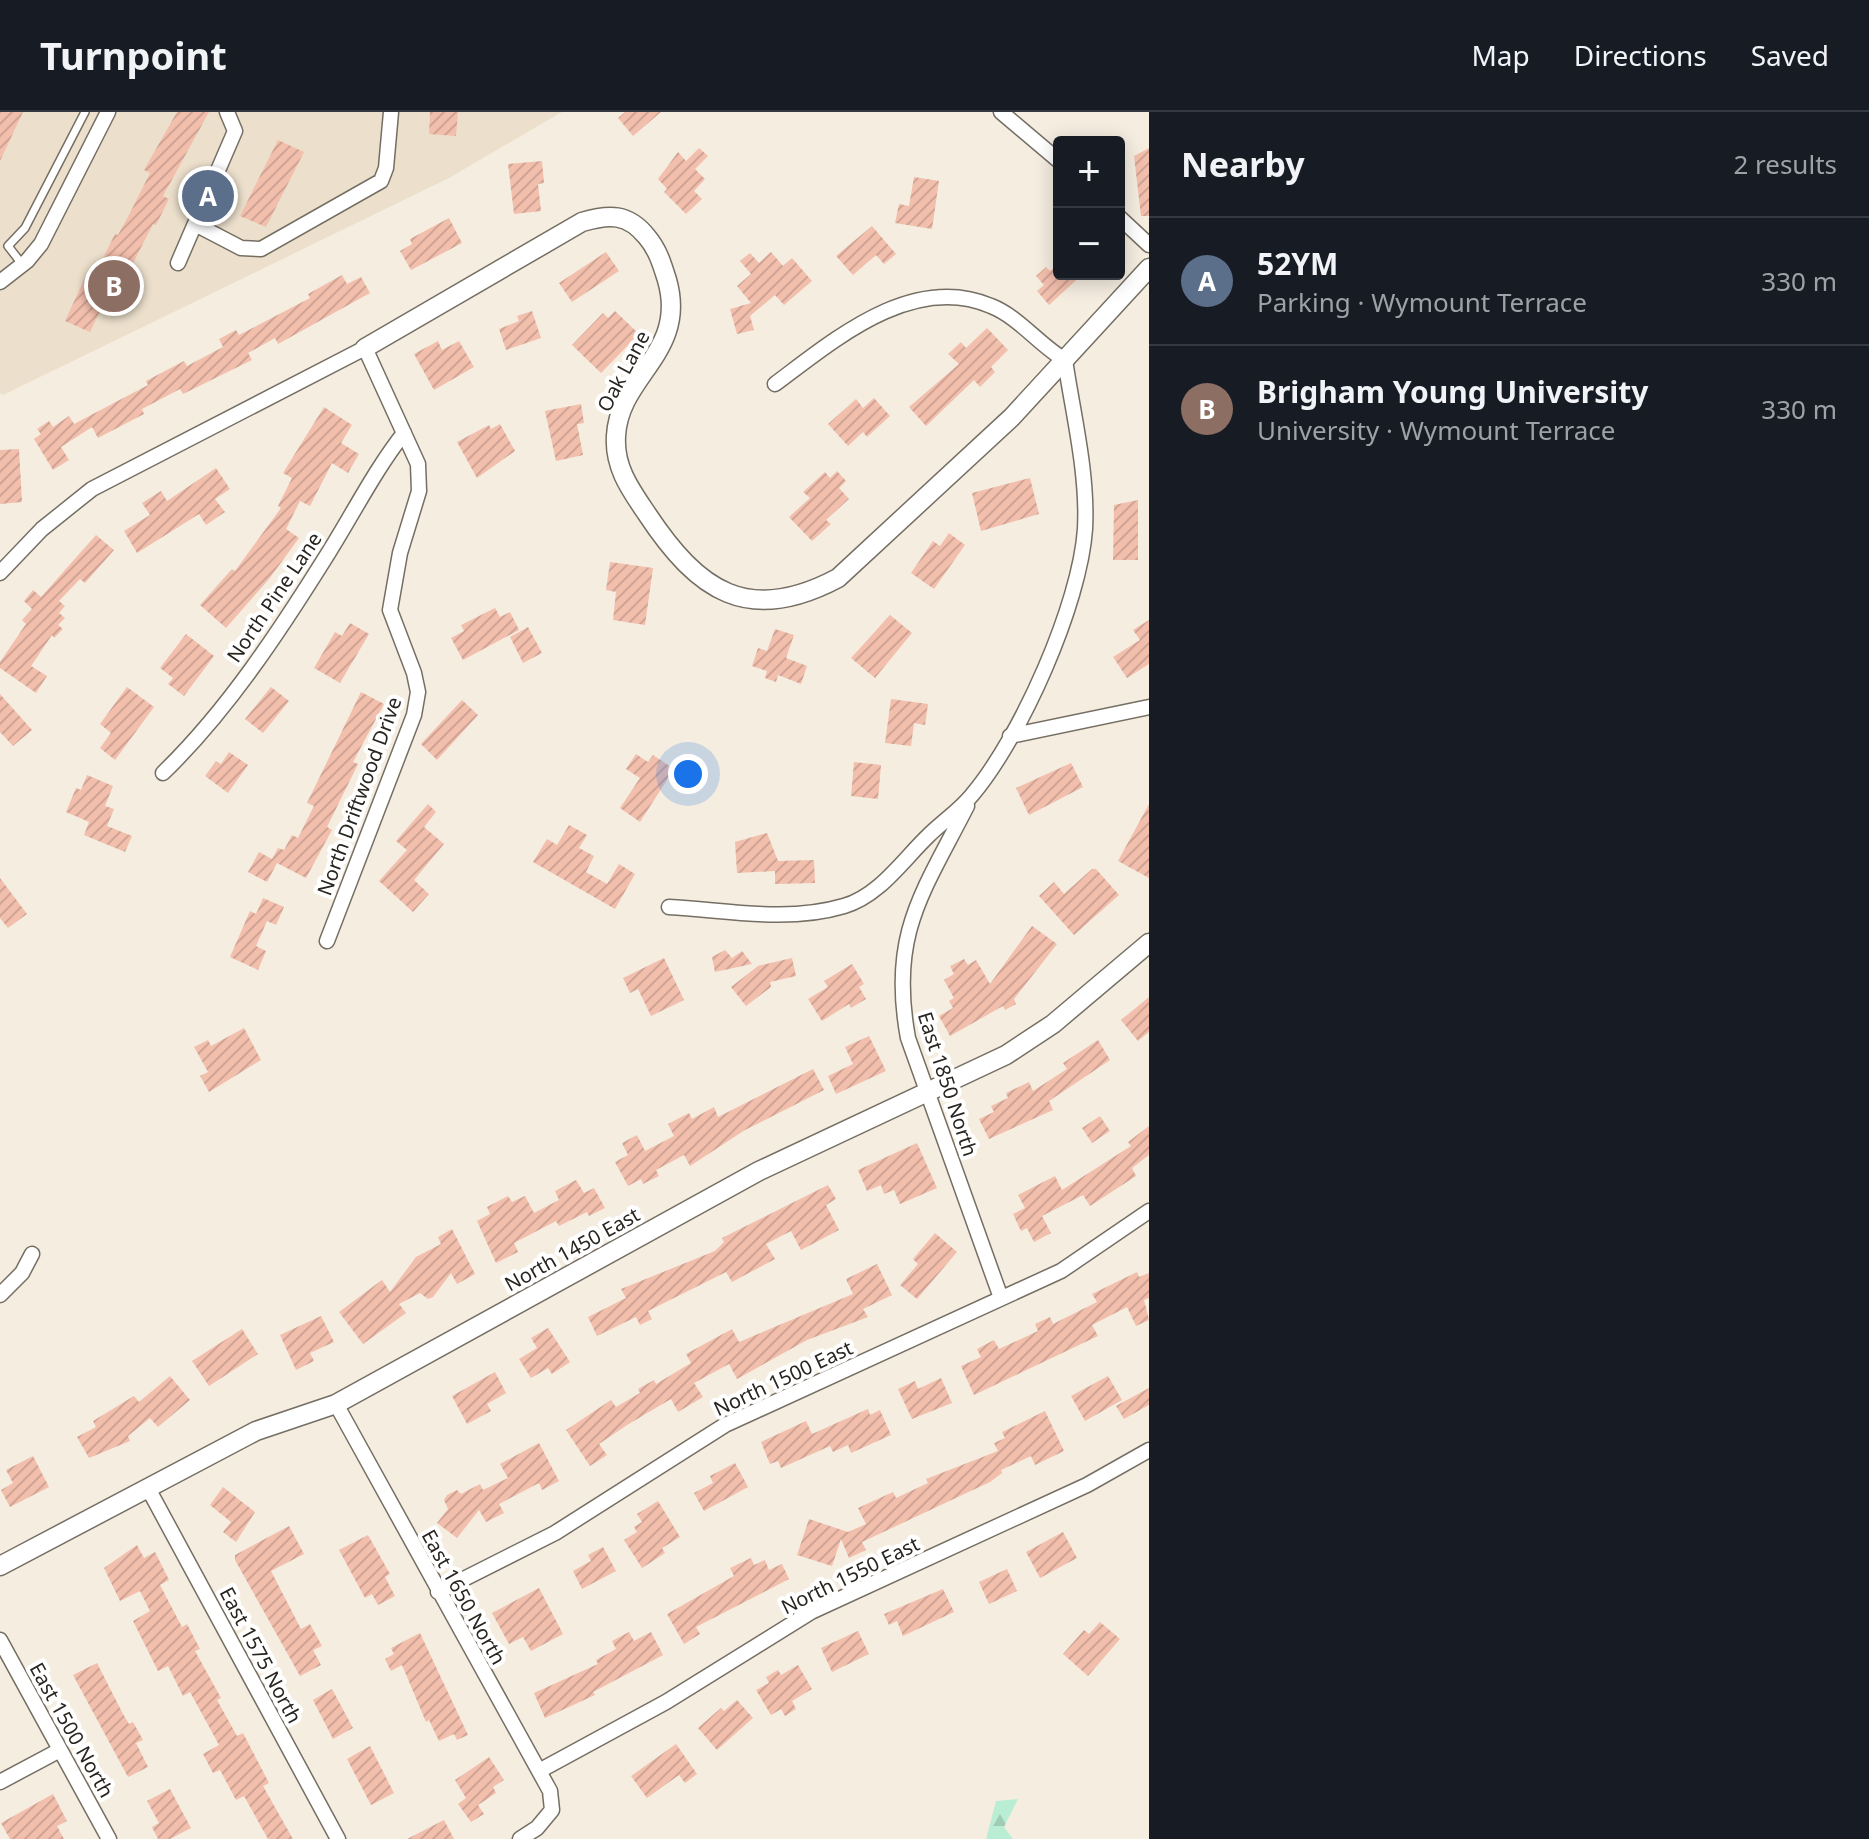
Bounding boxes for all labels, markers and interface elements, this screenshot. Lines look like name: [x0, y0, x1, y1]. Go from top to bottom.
text: Turnpoint: [40, 29, 227, 81]
text: Map: [1471, 36, 1530, 74]
text: Directions: [1574, 36, 1707, 74]
text: Saved: [1751, 36, 1829, 74]
map controls: [1053, 136, 1125, 280]
button: +: [1053, 136, 1125, 208]
text: Nearby: [1181, 141, 1305, 187]
text: 2 results: [1733, 146, 1837, 182]
pin: A: [182, 166, 234, 226]
button: −: [1053, 208, 1125, 280]
text: 52YM: [1257, 243, 1338, 284]
pin: B: [88, 256, 140, 316]
text: A: [1198, 263, 1216, 299]
text: 330 m: [1761, 263, 1837, 299]
text: Parking · Wymount Terrace: [1257, 284, 1587, 320]
street label: Oak Lane: [590, 326, 656, 416]
text: Brigham Young University: [1257, 371, 1648, 412]
text: B: [1198, 391, 1216, 427]
text: 330 m: [1761, 391, 1837, 427]
text: University · Wymount Terrace: [1257, 412, 1615, 448]
street label: North Pine Lane: [220, 527, 328, 667]
street label: North Driftwood Drive: [311, 693, 407, 899]
your location: [668, 754, 708, 794]
street label: East 1850 North: [912, 1008, 984, 1160]
street label: North 1450 East: [500, 1201, 644, 1297]
street label: North 1500 East: [709, 1334, 857, 1422]
street label: East 1650 North: [416, 1525, 512, 1669]
street label: North 1550 East: [776, 1530, 924, 1620]
street label: East 1575 North: [214, 1582, 308, 1728]
street label: East 1500 North: [24, 1658, 120, 1802]

